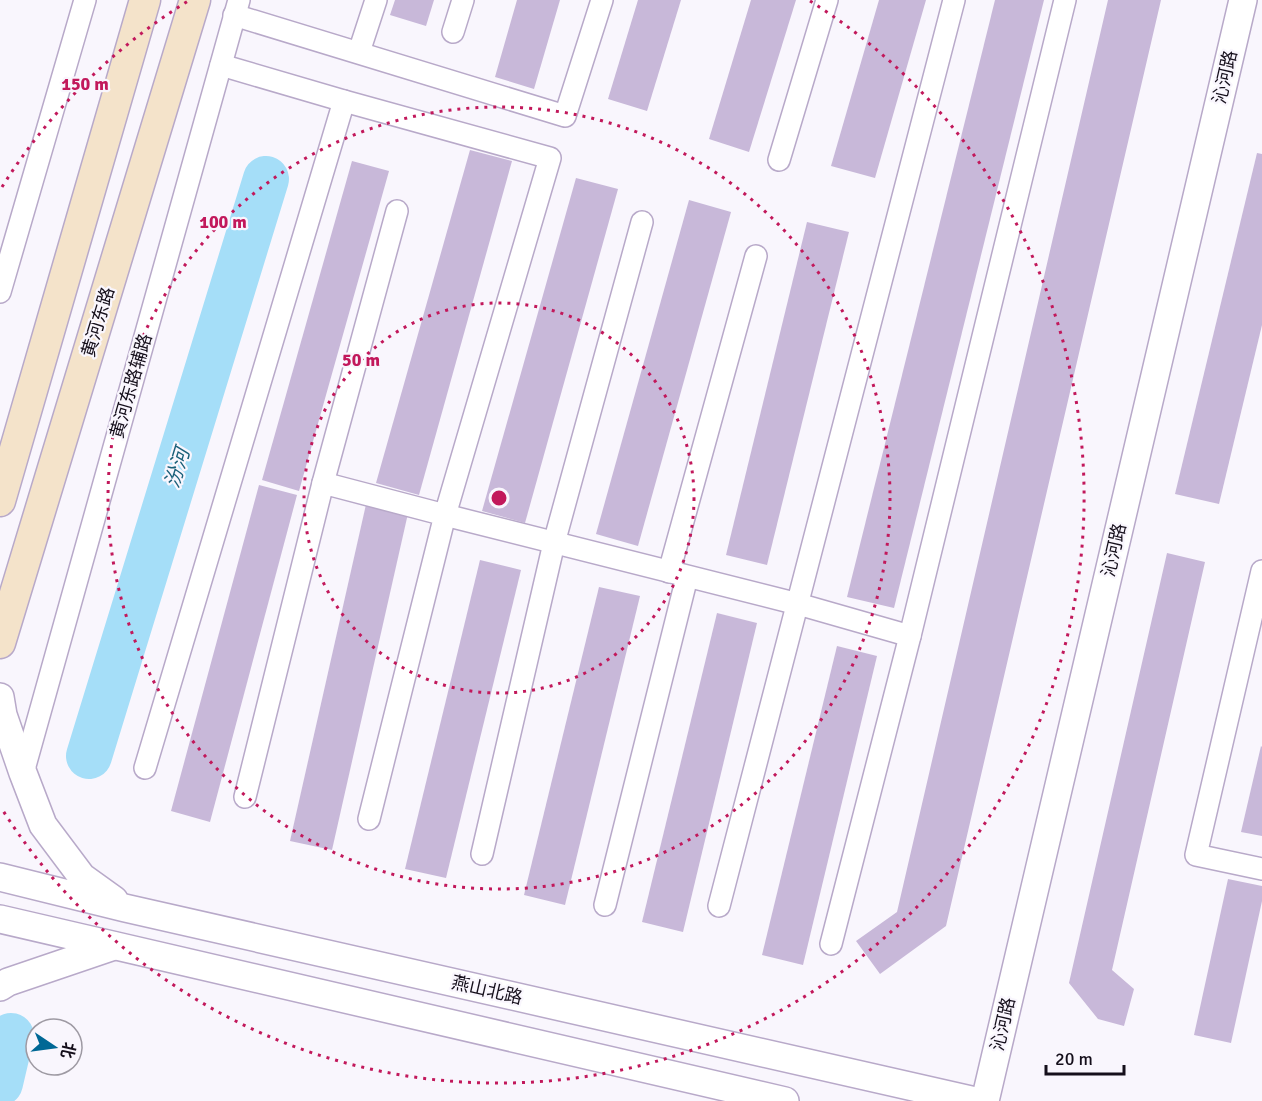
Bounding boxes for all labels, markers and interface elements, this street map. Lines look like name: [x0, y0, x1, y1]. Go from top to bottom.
street label: 沁河路: [1208, 48, 1242, 106]
text: 150 m: [61, 73, 109, 95]
text: 100 m: [199, 211, 247, 233]
street label: 黄河东路: [77, 284, 119, 360]
street label: 黄河东路辅路: [106, 331, 156, 441]
text: 50 m: [342, 349, 380, 371]
water label: 汾河: [160, 442, 196, 491]
centre of rings: [489, 488, 509, 508]
street label: 沁河路: [1097, 521, 1131, 579]
street label: 燕山北路: [449, 971, 525, 1009]
street label: 沁河路: [986, 995, 1020, 1053]
north arrow: [24, 1017, 84, 1077]
scale bar: [1046, 1038, 1124, 1076]
text: 北: [56, 1040, 79, 1060]
text: 20 m: [1055, 1048, 1093, 1070]

